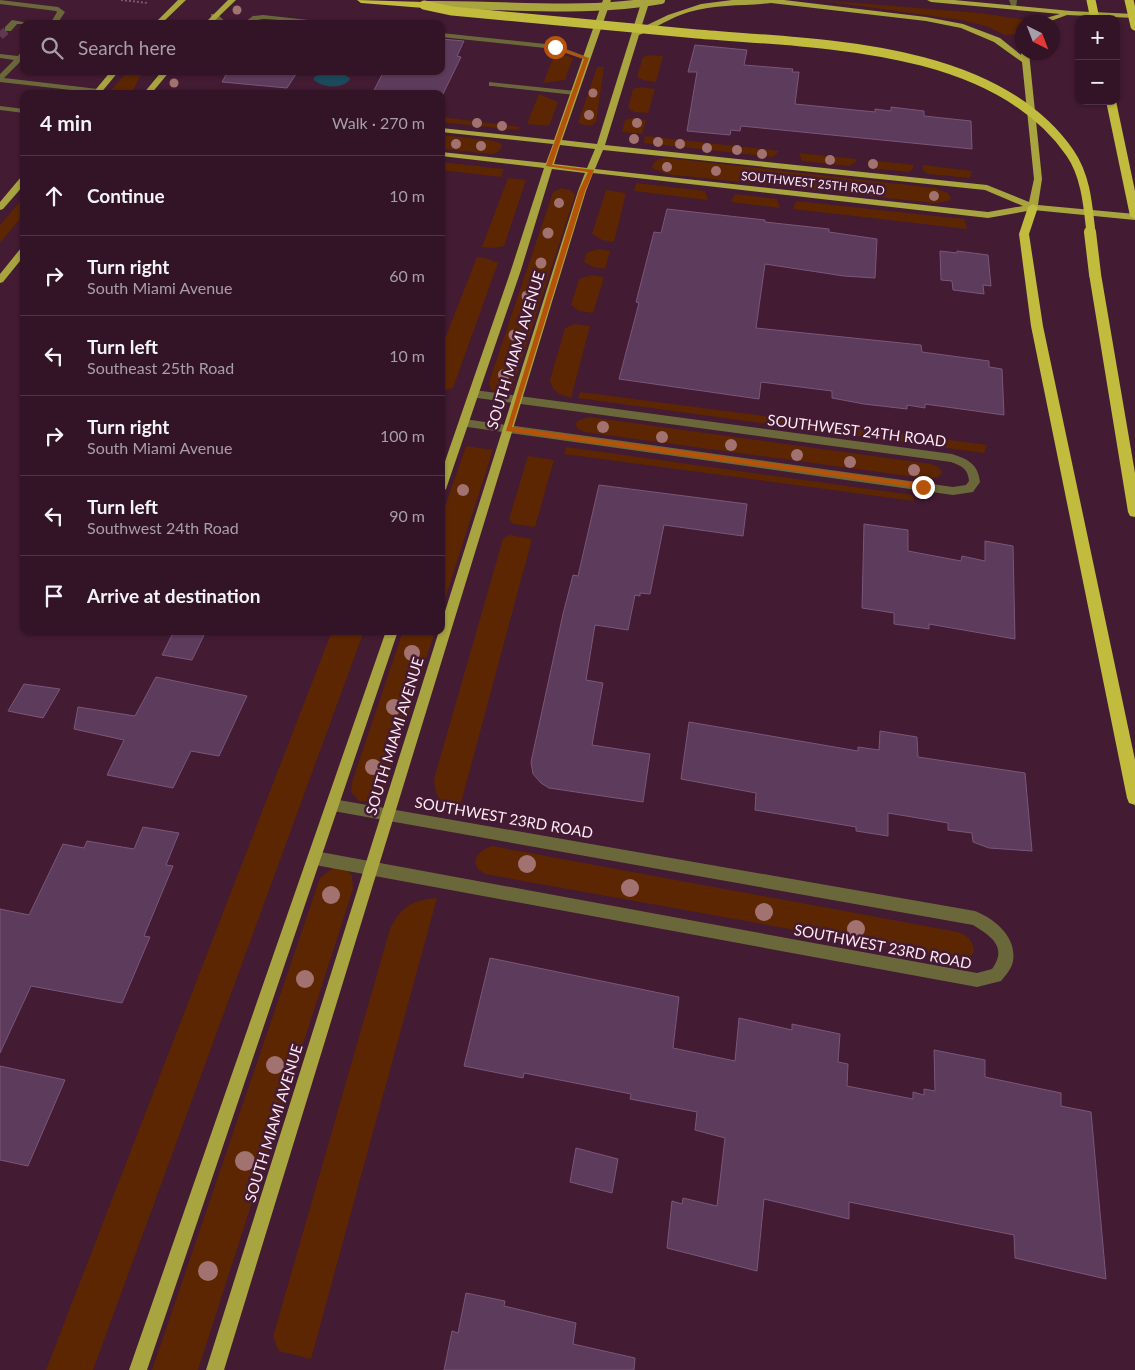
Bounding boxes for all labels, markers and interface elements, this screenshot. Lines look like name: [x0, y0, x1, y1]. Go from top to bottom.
north arrow: [1015, 15, 1060, 60]
map controls: [1075, 15, 1120, 105]
button: +: [1075, 15, 1120, 60]
search box: [20, 20, 445, 75]
icon: search: [38, 34, 66, 62]
text: Search here: [78, 36, 176, 59]
route start: [544, 36, 567, 59]
button: −: [1075, 60, 1120, 105]
text: 4 min: [40, 110, 92, 135]
text: Walk · 270 m: [332, 113, 425, 132]
street label: SOUTHWEST 25TH ROAD: [741, 168, 885, 198]
icon: ahead: [40, 182, 68, 210]
text: Continue: [87, 184, 165, 207]
text: 10 m: [389, 186, 425, 205]
text: Turn right: [87, 255, 169, 278]
icon: right: [40, 262, 68, 290]
text: 60 m: [389, 266, 425, 285]
street label: SOUTH MIAMI AVENUE: [482, 269, 548, 431]
text: South Miami Avenue: [87, 278, 232, 297]
text: Turn left: [87, 335, 158, 358]
icon: left: [40, 342, 68, 370]
text: 10 m: [389, 346, 425, 365]
text: Southeast 25th Road: [87, 358, 234, 377]
street label: SOUTHWEST 24TH ROAD: [766, 410, 948, 450]
text: Turn right: [87, 415, 169, 438]
icon: right: [40, 422, 68, 450]
text: 100 m: [380, 426, 425, 445]
text: South Miami Avenue: [87, 438, 232, 457]
route end: [912, 476, 935, 499]
text: Turn left: [87, 495, 158, 518]
icon: left: [40, 502, 68, 530]
text: 90 m: [389, 506, 425, 525]
text: Southwest 24th Road: [87, 518, 239, 537]
icon: arrive: [40, 582, 68, 610]
text: Arrive at destination: [87, 584, 260, 607]
street label: SOUTH MIAMI AVENUE: [361, 655, 427, 817]
street label: SOUTHWEST 23RD ROAD: [413, 792, 595, 842]
street label: SOUTHWEST 23RD ROAD: [793, 920, 973, 972]
street label: SOUTH MIAMI AVENUE: [240, 1042, 306, 1204]

